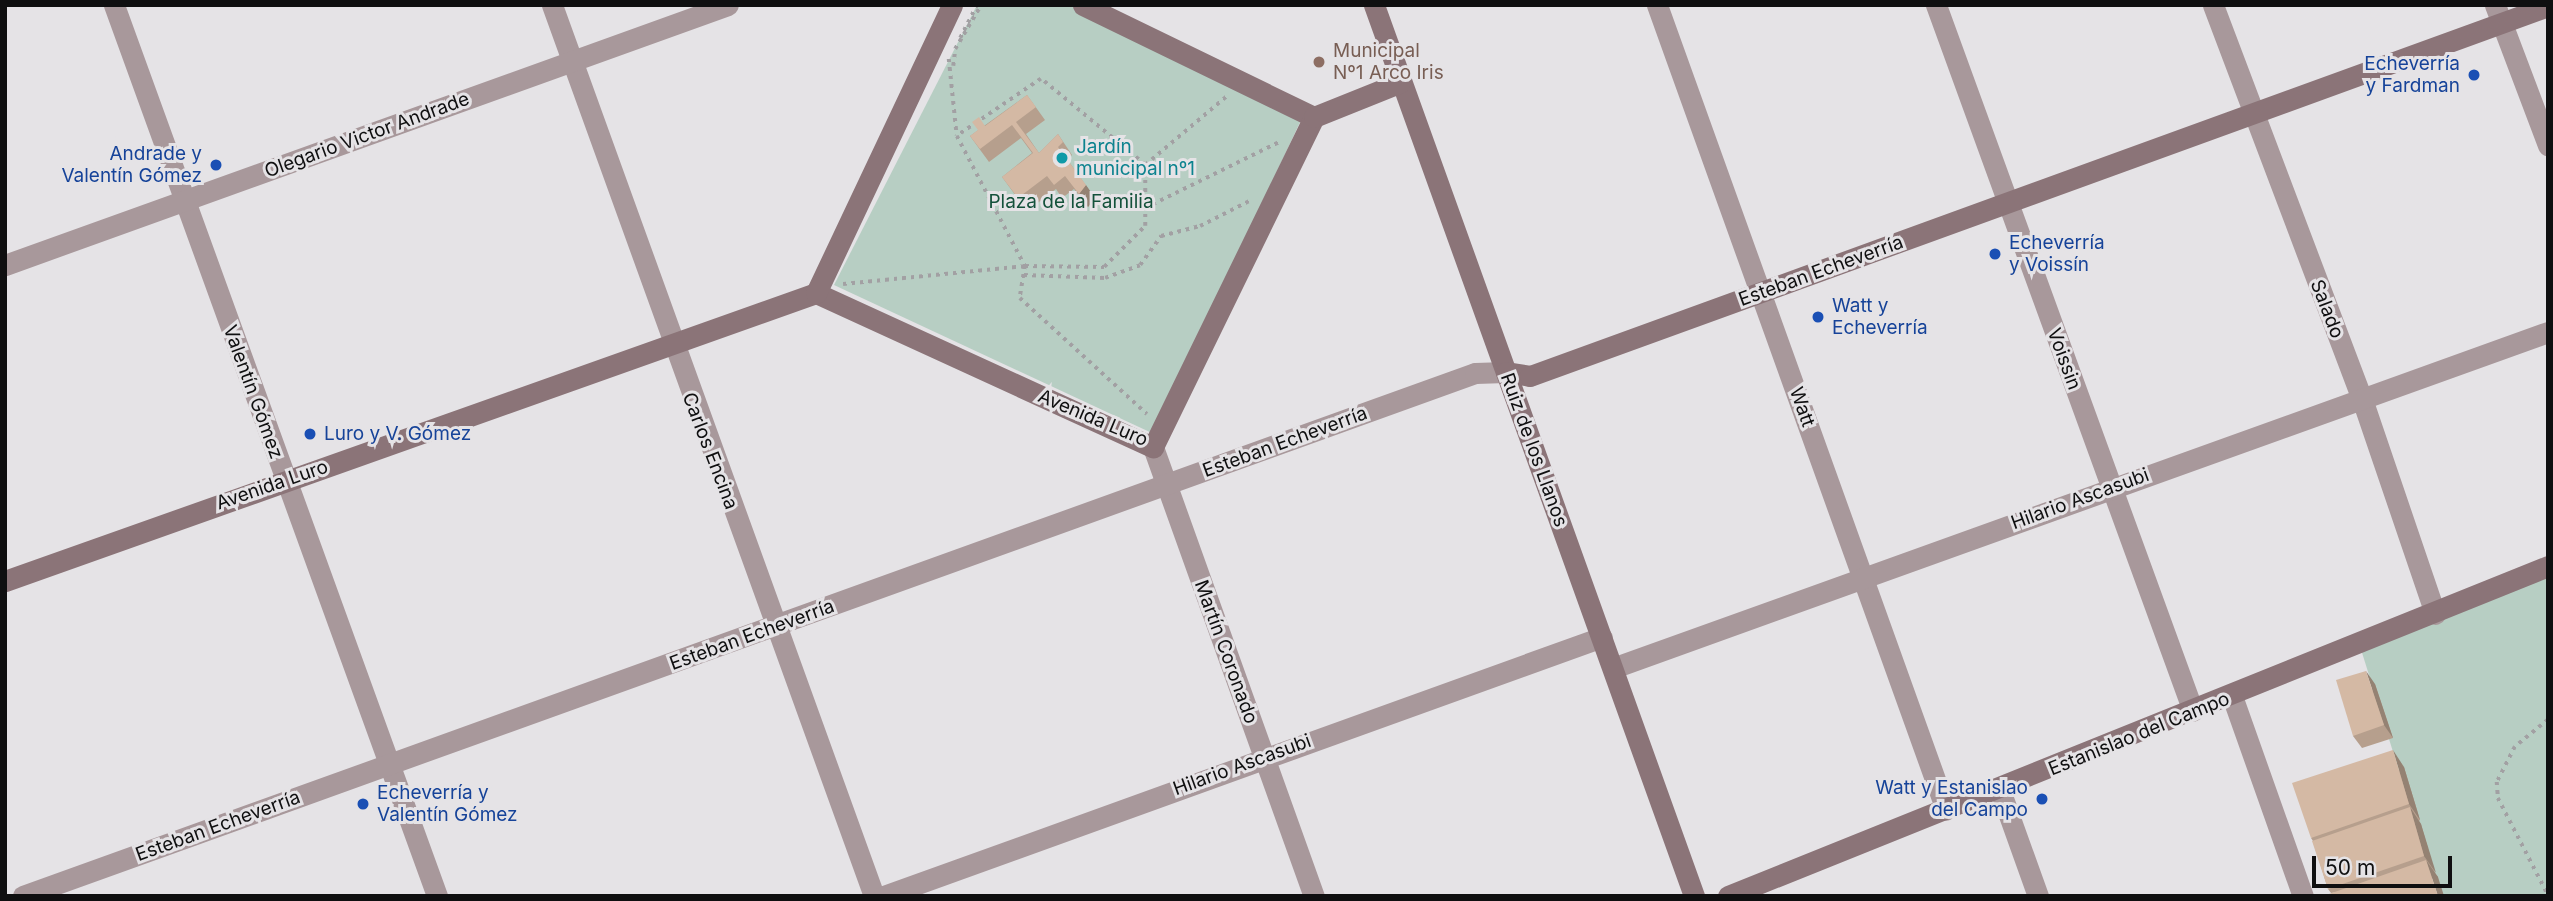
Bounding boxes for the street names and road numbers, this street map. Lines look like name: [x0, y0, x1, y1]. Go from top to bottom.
street label: Olegario Victor Andrade: [261, 87, 473, 183]
street label: Esteban Echeverría: [1736, 231, 1906, 311]
street label: Salado: [2305, 276, 2349, 342]
street label: Valentín Gómez: [218, 322, 288, 462]
street label: Voissin: [2042, 325, 2086, 393]
street label: Ruiz de los Llanos: [1496, 370, 1572, 530]
street label: Watt: [1784, 384, 1820, 430]
street label: Avenida Luro: [1035, 385, 1151, 451]
street label: Carlos Encina: [677, 389, 743, 513]
street label: Esteban Echeverría: [1200, 402, 1370, 482]
street label: Avenida Luro: [213, 455, 331, 515]
street label: Hilario Ascasubi: [2008, 463, 2152, 535]
street label: Martín Coronado: [1189, 577, 1263, 727]
street label: Esteban Echeverría: [667, 595, 837, 675]
street label: Estanislao del Campo: [2045, 687, 2233, 781]
street label: Hilario Ascasubi: [1170, 729, 1314, 801]
street label: Esteban Echeverría: [133, 786, 303, 866]

